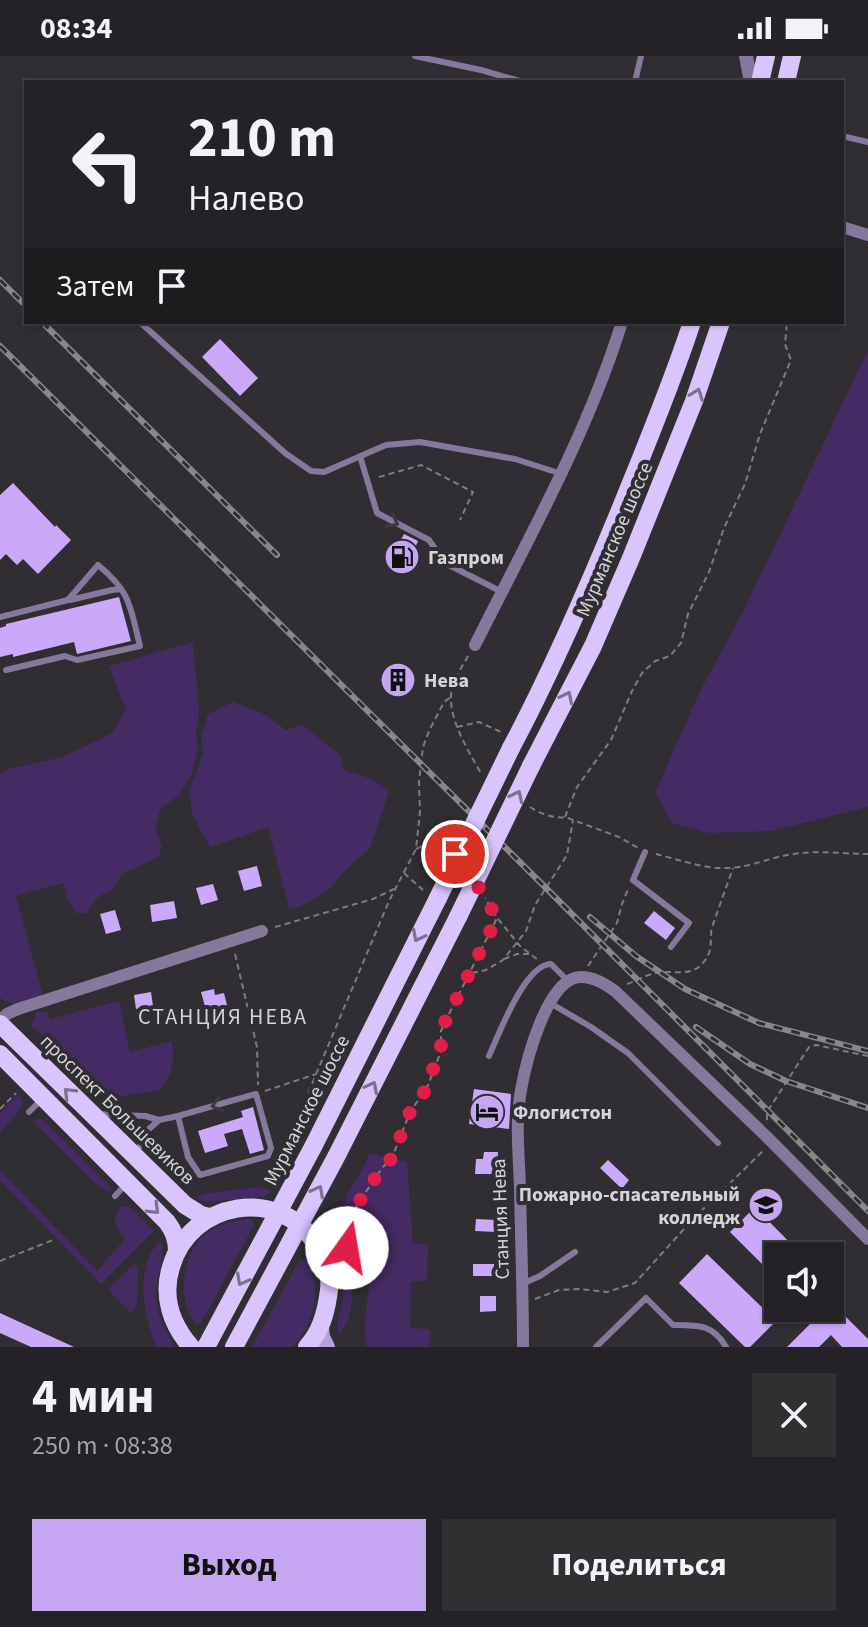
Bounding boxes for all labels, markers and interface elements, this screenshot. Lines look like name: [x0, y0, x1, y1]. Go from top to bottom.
text: 08:34: [40, 7, 112, 50]
text: 210 m: [188, 99, 336, 178]
icon: left: [56, 112, 160, 216]
text: Налево: [188, 173, 304, 224]
icon: arrive: [150, 264, 194, 308]
text: Затем: [56, 265, 134, 308]
one-way arrow: [687, 388, 704, 402]
street label: Мурманское шоссе: [570, 458, 660, 621]
one-way arrow: [385, 512, 400, 527]
fuel station icon: Газпром: [383, 538, 421, 576]
place label: Газпром: [428, 544, 504, 572]
building icon: Нева: [379, 661, 417, 699]
place label: Нева: [424, 667, 469, 695]
one-way arrow: [557, 690, 573, 705]
one-way arrow: [507, 790, 523, 805]
pin: [421, 820, 489, 888]
icon: arrive: [433, 832, 477, 876]
one-way arrow: [413, 928, 428, 943]
district label: СТАНЦИЯ НЕВА: [138, 1001, 308, 1033]
street label: проспект Большевиков: [34, 1028, 201, 1191]
street label: Мурманское шоссе: [257, 1030, 357, 1191]
one-way arrow: [362, 1081, 377, 1096]
one-way arrow: [64, 1087, 78, 1102]
hotel icon: Флогистон: [468, 1093, 506, 1131]
one-way arrow: [211, 1096, 225, 1112]
place label: Флогистон: [513, 1099, 612, 1127]
street label: Станция Нева: [485, 1158, 517, 1280]
place label: Пожарно-спасательный колледж: [519, 1181, 741, 1232]
one-way arrow: [309, 1185, 324, 1199]
school or university icon: Пожарно-спасательный колледж: [747, 1186, 785, 1224]
one-way arrow: [145, 1200, 159, 1214]
position arrow: [305, 1206, 389, 1290]
map controls: [764, 1242, 844, 1322]
button: sound: [764, 1242, 844, 1322]
one-way arrow: [236, 1271, 251, 1286]
text: 4 мин: [32, 1363, 155, 1431]
button: close: [752, 1373, 836, 1457]
text: 250 m · 08:38: [32, 1427, 173, 1464]
button: Выход: [32, 1519, 426, 1611]
button: Поделиться: [442, 1519, 836, 1611]

